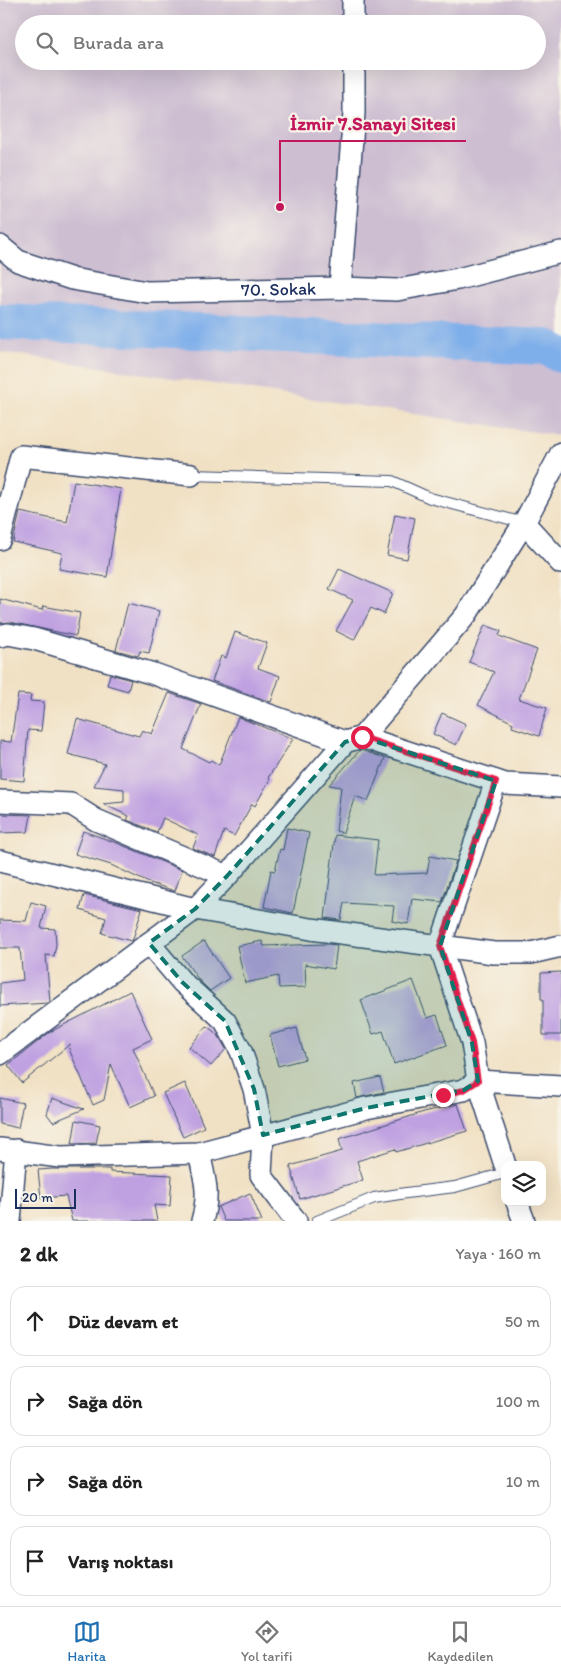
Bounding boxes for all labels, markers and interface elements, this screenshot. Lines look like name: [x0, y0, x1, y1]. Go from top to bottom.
search box: [15, 15, 546, 70]
icon: search: [33, 29, 61, 57]
text: Burada ara: [73, 31, 164, 54]
callout: İzmir 7.Sanayi Sitesi: [280, 107, 466, 141]
text: İzmir 7.Sanayi Sitesi: [290, 112, 456, 135]
street label: 70. Sokak: [241, 277, 316, 301]
route start: [351, 726, 374, 749]
route end: [432, 1084, 455, 1107]
map controls: [501, 1161, 546, 1206]
button: layers: [501, 1161, 546, 1206]
scale bar: [15, 1186, 76, 1209]
text: 20 m: [22, 1189, 53, 1206]
text: 2 dk: [20, 1241, 58, 1266]
text: Yaya · 160 m: [456, 1244, 541, 1263]
icon: ahead: [21, 1307, 49, 1335]
text: Düz devam et: [68, 1310, 178, 1333]
text: 50 m: [505, 1312, 540, 1331]
icon: right: [21, 1387, 49, 1415]
text: Sağa dön: [68, 1390, 142, 1413]
text: 100 m: [496, 1392, 540, 1411]
icon: right: [21, 1467, 49, 1495]
text: Sağa dön: [68, 1470, 142, 1493]
text: 10 m: [506, 1472, 540, 1491]
icon: arrive: [21, 1547, 49, 1575]
text: Varış noktası: [68, 1550, 173, 1573]
tab: Harita: [67, 1618, 106, 1665]
tab: Yol tarifi: [241, 1618, 292, 1665]
tab: Kaydedilen: [427, 1618, 494, 1665]

